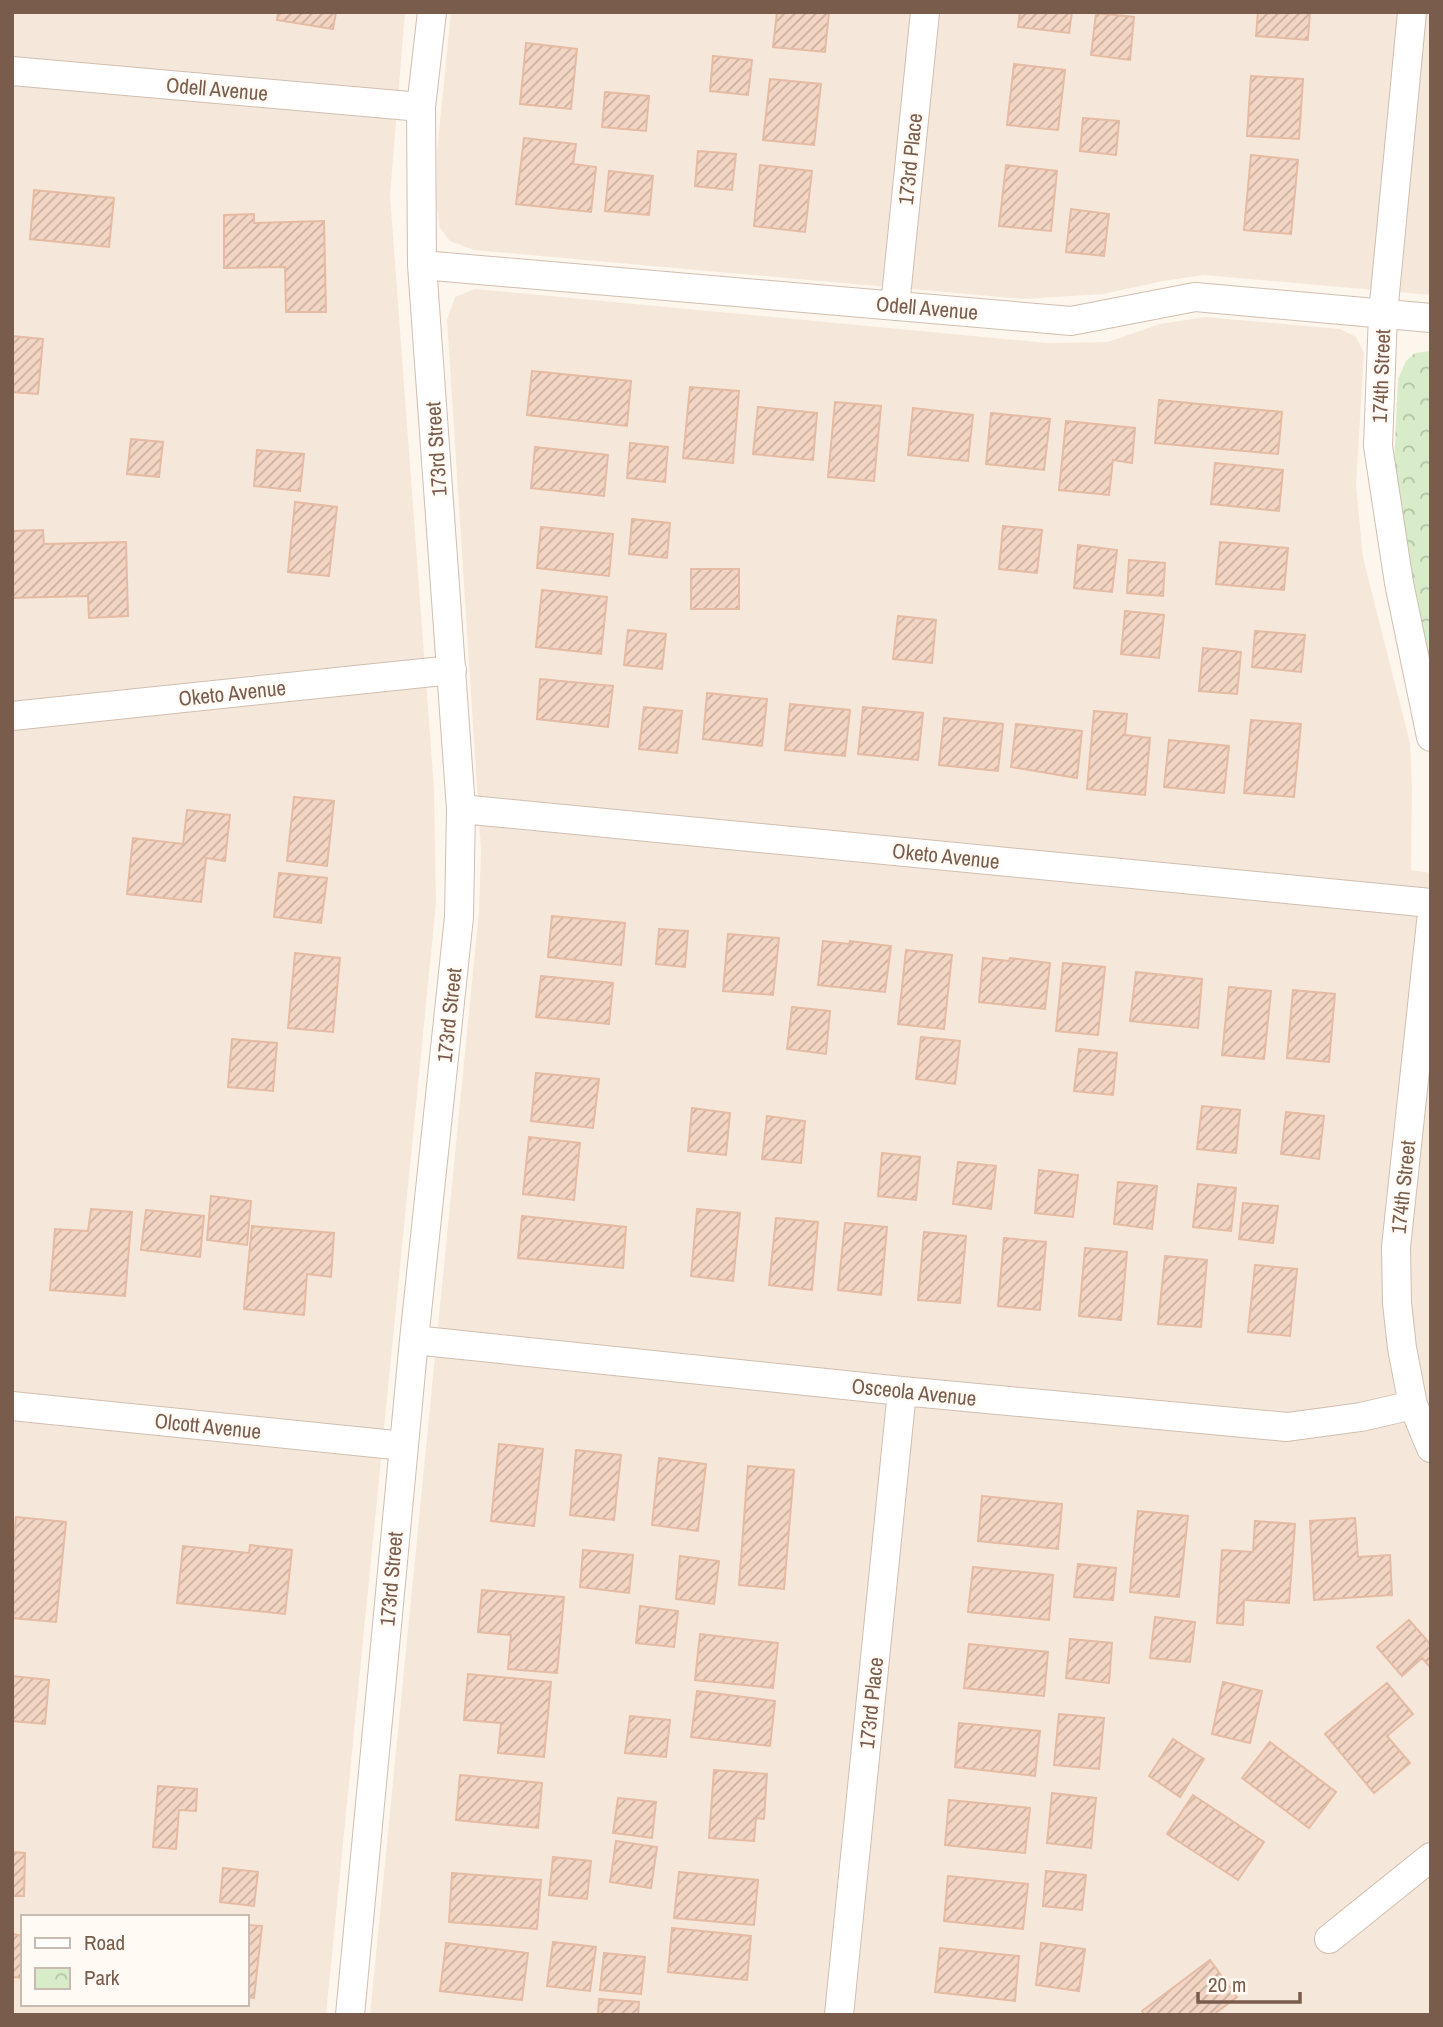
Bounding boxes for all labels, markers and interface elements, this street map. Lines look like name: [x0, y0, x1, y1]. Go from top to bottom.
street label: Odell Avenue: [165, 70, 269, 108]
street label: 173rd Place: [891, 112, 929, 206]
street label: Odell Avenue: [875, 289, 979, 327]
street label: 174th Street: [1365, 328, 1397, 423]
street label: 173rd Street: [418, 401, 454, 497]
street label: Oketo Avenue: [177, 673, 287, 713]
street label: Oketo Avenue: [891, 836, 1001, 876]
street label: 173rd Street: [430, 966, 468, 1064]
street label: 174th Street: [1384, 1139, 1422, 1235]
street label: Osceola Avenue: [850, 1371, 978, 1413]
street label: Olcott Avenue: [153, 1406, 263, 1446]
street label: 173rd Street: [372, 1530, 410, 1627]
street label: 173rd Place: [852, 1656, 890, 1750]
legend: [21, 1915, 248, 2006]
text: Road: [84, 1928, 125, 1957]
scale bar: [1198, 1960, 1300, 2004]
text: Park: [84, 1963, 120, 1992]
text: 20 m: [1208, 1970, 1246, 1999]

